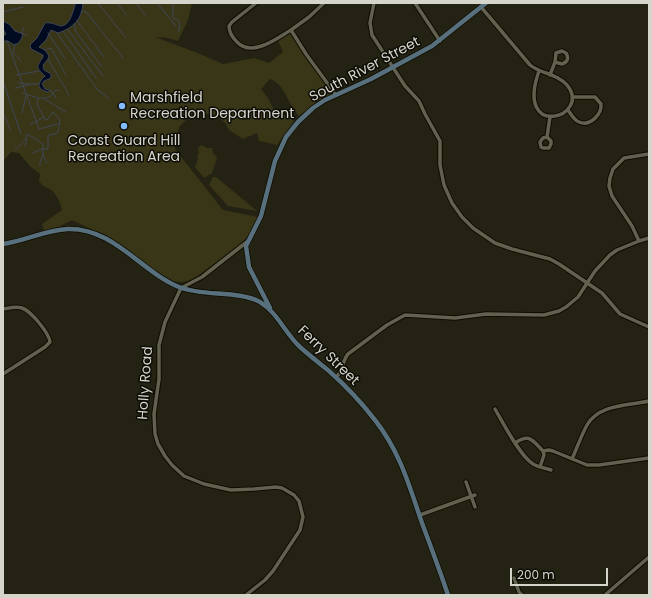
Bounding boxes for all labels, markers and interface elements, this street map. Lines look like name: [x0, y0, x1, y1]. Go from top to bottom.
street label: South River Street: [307, 34, 423, 106]
place label: Marshfield Recreation Department: [130, 90, 294, 122]
marker: Marshfield Recreation Department: [117, 101, 127, 111]
marker: Coast Guard Hill Recreation Area: [119, 121, 129, 131]
place label: Coast Guard Hill Recreation Area: [67, 133, 181, 166]
street label: Ferry Street: [294, 323, 362, 389]
street label: Holly Road: [135, 346, 157, 420]
scale bar: [512, 560, 610, 586]
text: 200 m: [517, 566, 555, 583]

